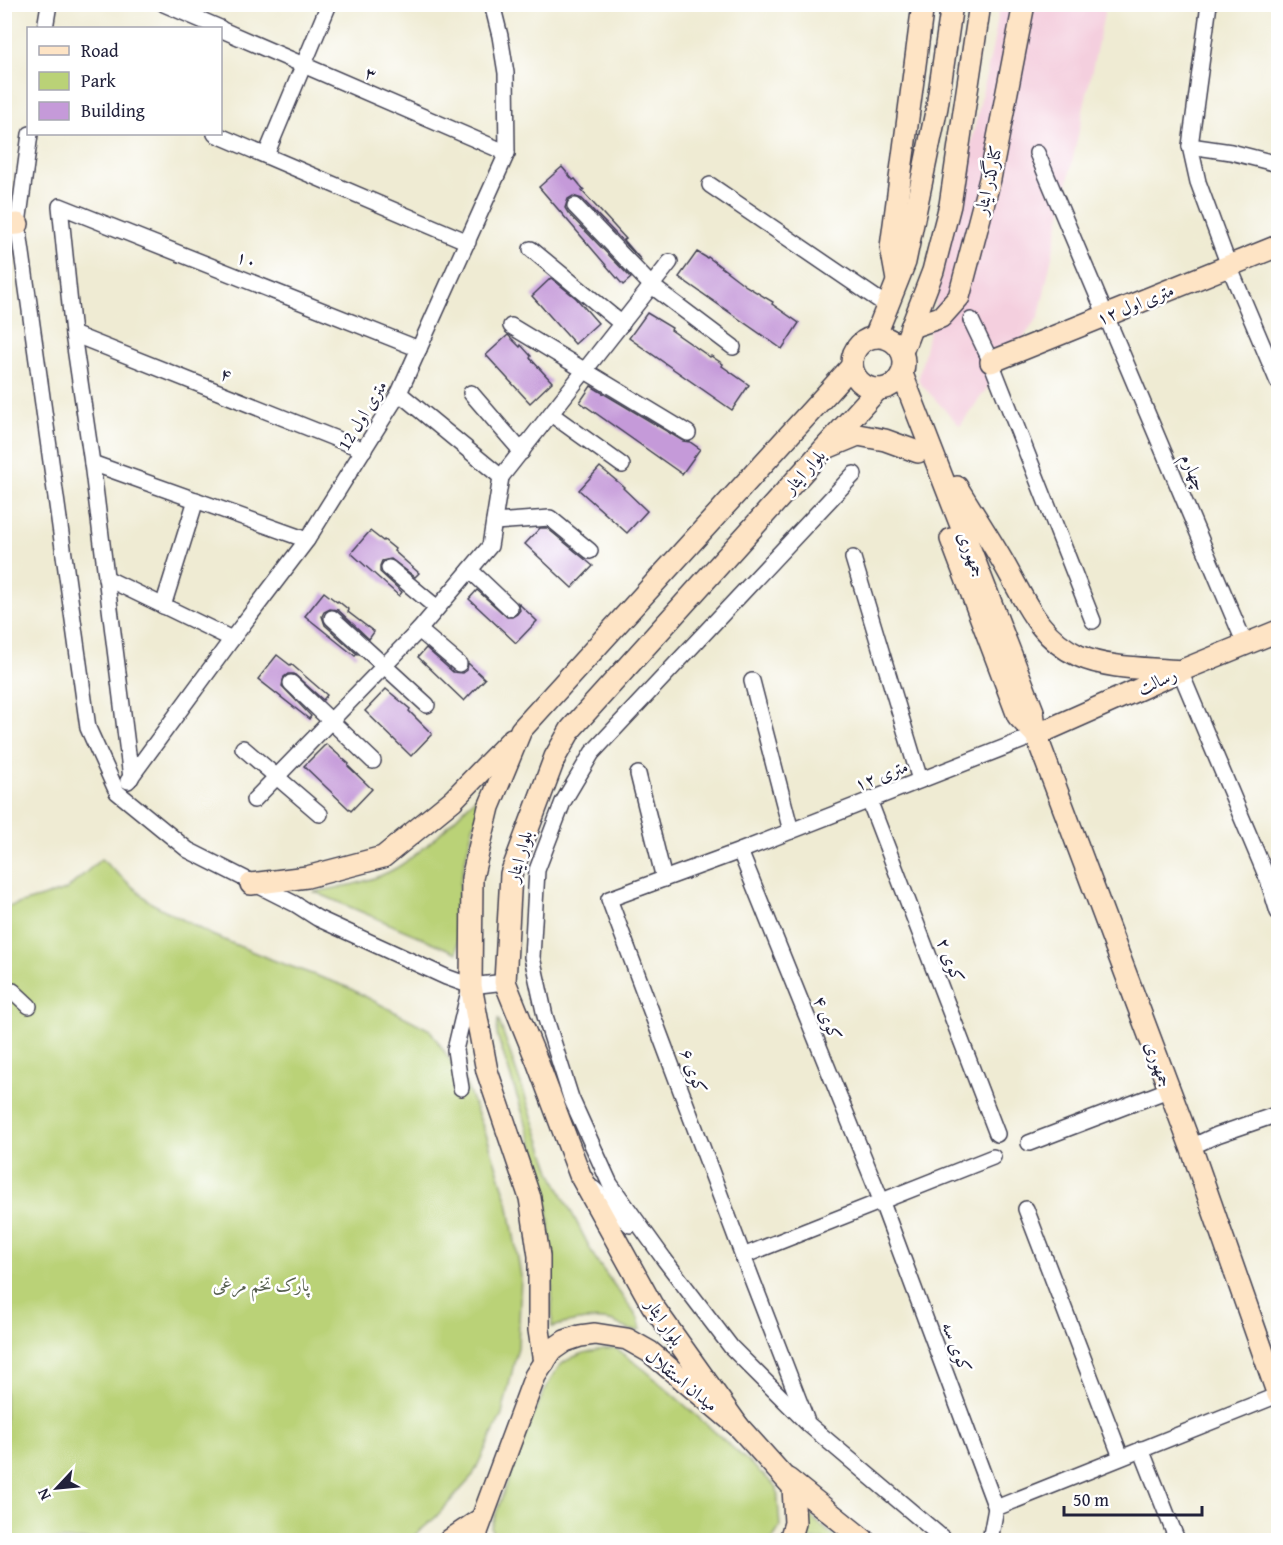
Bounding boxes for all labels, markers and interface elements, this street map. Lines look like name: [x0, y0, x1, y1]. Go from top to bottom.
legend: [27, 27, 222, 135]
text: Road: [81, 37, 119, 64]
street label: ۳: [361, 59, 381, 87]
text: Park: [81, 67, 117, 94]
text: Building: [81, 97, 145, 124]
street label: کنارگذر ایثار: [966, 143, 1009, 219]
street label: ۱۰: [232, 243, 262, 275]
street label: ۱۲ متری اول: [1092, 276, 1178, 332]
street label: ۴: [216, 360, 236, 388]
street label: 12 متری اول: [330, 375, 394, 455]
street label: بلوار ایثار: [775, 443, 832, 501]
street label: چهارم: [1171, 449, 1214, 496]
street label: جمهوری: [951, 527, 993, 581]
street label: رسالت: [1133, 660, 1181, 702]
street label: ۱۲ متری: [850, 752, 912, 798]
street label: بلوار ایثار: [498, 827, 539, 887]
street label: کوی ۲: [930, 934, 972, 986]
street label: کوی ۴: [807, 991, 849, 1045]
street label: جمهوری: [1138, 1037, 1180, 1091]
street label: کوی ۶: [673, 1045, 715, 1097]
park label: پارک تخم مرغی: [213, 1271, 311, 1302]
street label: بلوار ایثار: [638, 1291, 691, 1351]
street label: کوی سه: [935, 1317, 979, 1377]
street label: میدان استقلال: [640, 1342, 724, 1418]
north arrow: [27, 1458, 87, 1518]
scale bar: [1064, 1479, 1202, 1517]
text: N: [30, 1484, 57, 1505]
text: 50 m: [1073, 1486, 1109, 1513]

